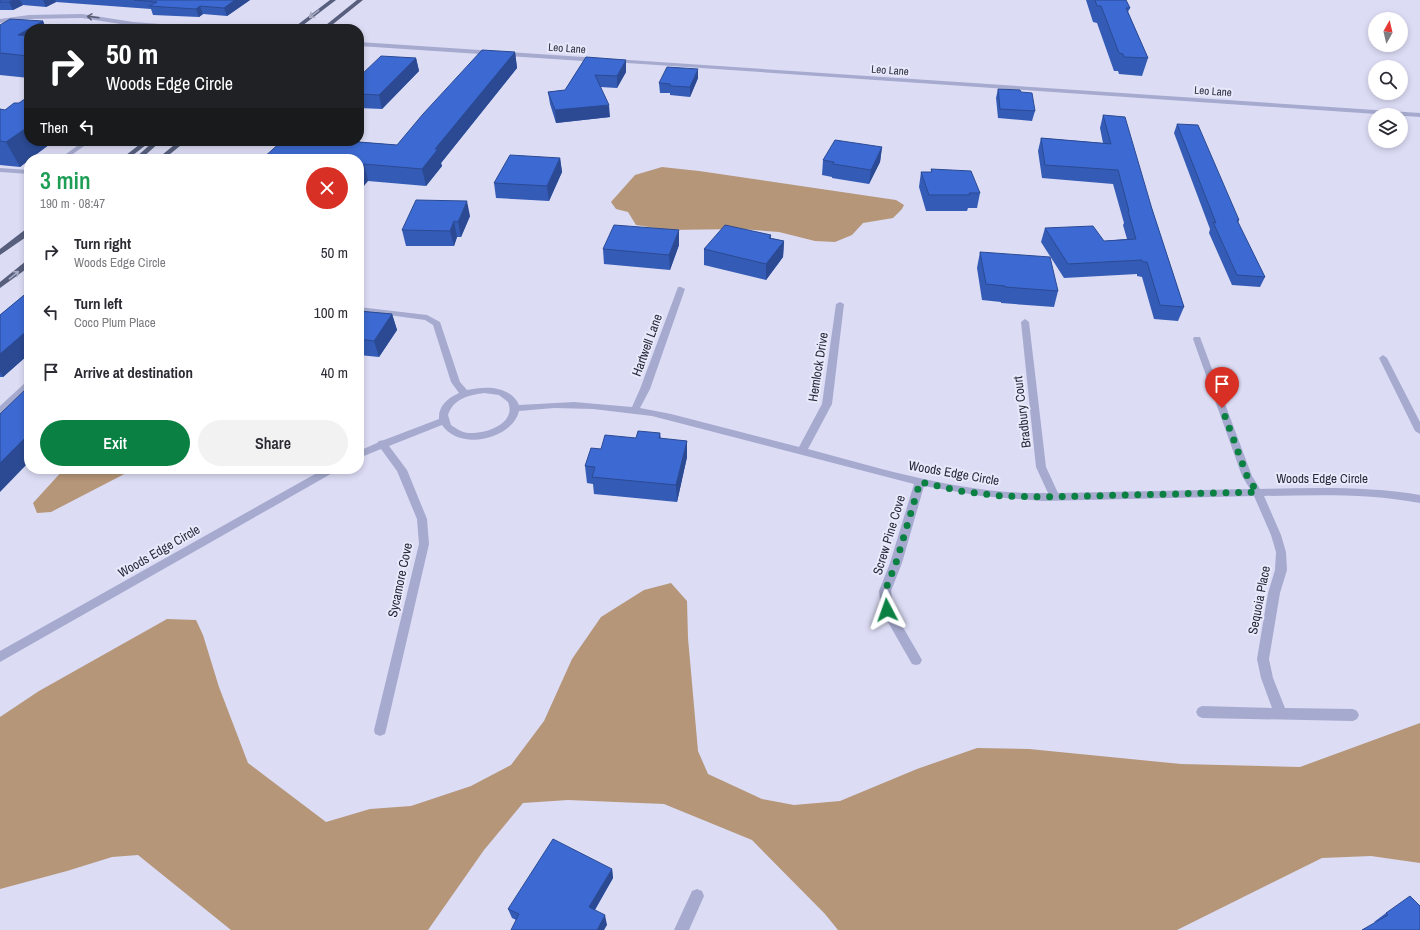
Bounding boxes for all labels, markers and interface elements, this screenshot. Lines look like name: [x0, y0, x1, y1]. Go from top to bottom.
one-way arrow: [308, 10, 319, 19]
north arrow: [1368, 12, 1408, 52]
map controls: [1368, 12, 1408, 148]
one-way arrow: [87, 13, 100, 21]
text: 50 m: [106, 35, 158, 73]
icon: right: [40, 40, 92, 92]
street label: Leo Lane: [548, 40, 586, 56]
button: search: [1368, 60, 1408, 100]
street label: Leo Lane: [871, 62, 909, 78]
text: Woods Edge Circle: [106, 71, 233, 96]
street label: Leo Lane: [1194, 83, 1232, 99]
button: layers: [1368, 108, 1408, 148]
icon: left: [76, 116, 98, 138]
text: Then: [40, 117, 68, 138]
text: 3 min: [40, 164, 91, 196]
button: close: [306, 167, 348, 209]
text: 190 m · 08:47: [40, 195, 105, 212]
text: Turn right: [74, 233, 131, 254]
icon: right: [40, 241, 62, 263]
text: 50 m: [321, 242, 348, 263]
text: Woods Edge Circle: [74, 254, 166, 271]
one-way arrow: [9, 271, 20, 279]
text: Turn left: [74, 293, 122, 314]
icon: left: [40, 301, 62, 323]
text: 100 m: [314, 302, 348, 323]
street label: Hartwell Lane: [628, 311, 666, 379]
text: Coco Plum Place: [74, 314, 156, 331]
street label: Hemlock Drive: [804, 331, 832, 403]
icon: arrive: [40, 361, 62, 383]
text: Arrive at destination: [74, 362, 193, 383]
text: 40 m: [321, 362, 348, 383]
pin: [1205, 367, 1239, 408]
icon: arrive: [1211, 373, 1233, 395]
street label: Bradbury Court: [1009, 375, 1035, 449]
button: Exit: [40, 420, 190, 466]
button: Share: [198, 420, 348, 466]
street label: Woods Edge Circle: [907, 457, 1001, 489]
street label: Woods Edge Circle: [1276, 470, 1368, 487]
street label: Screw Pine Cove: [869, 493, 909, 577]
street label: Woods Edge Circle: [115, 521, 203, 581]
street label: Sycamore Cove: [384, 541, 416, 619]
street label: Sequoia Place: [1244, 564, 1274, 636]
position arrow: [866, 589, 908, 631]

